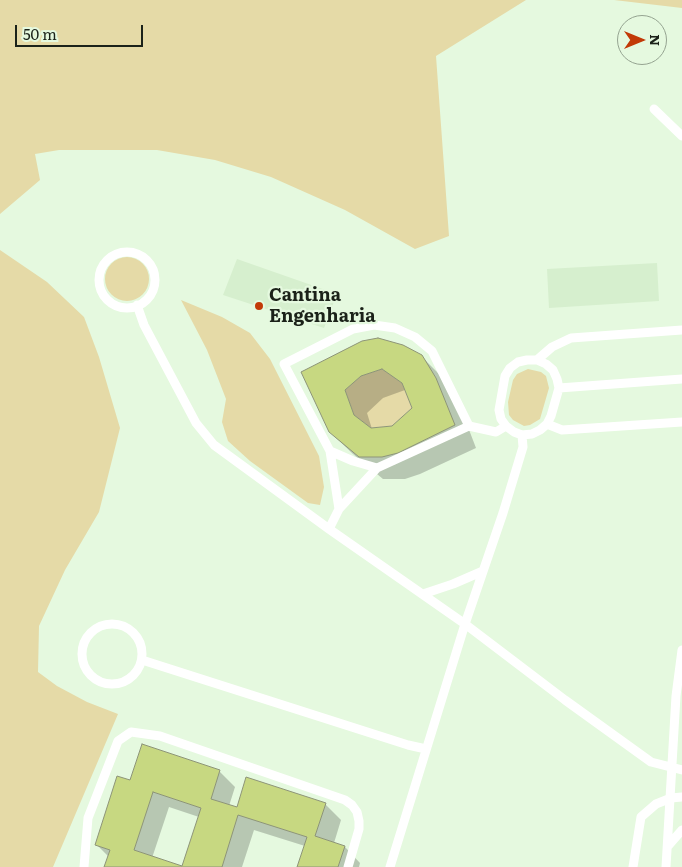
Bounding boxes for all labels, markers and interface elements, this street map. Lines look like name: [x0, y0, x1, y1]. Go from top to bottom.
scale bar: [18, 15, 145, 47]
north arrow: [617, 15, 667, 65]
text: 50 m: [23, 22, 57, 45]
text: N: [646, 34, 666, 46]
place label: Cantina Engenharia: [269, 285, 376, 328]
marker: Cantina Engenharia: [253, 300, 265, 312]

